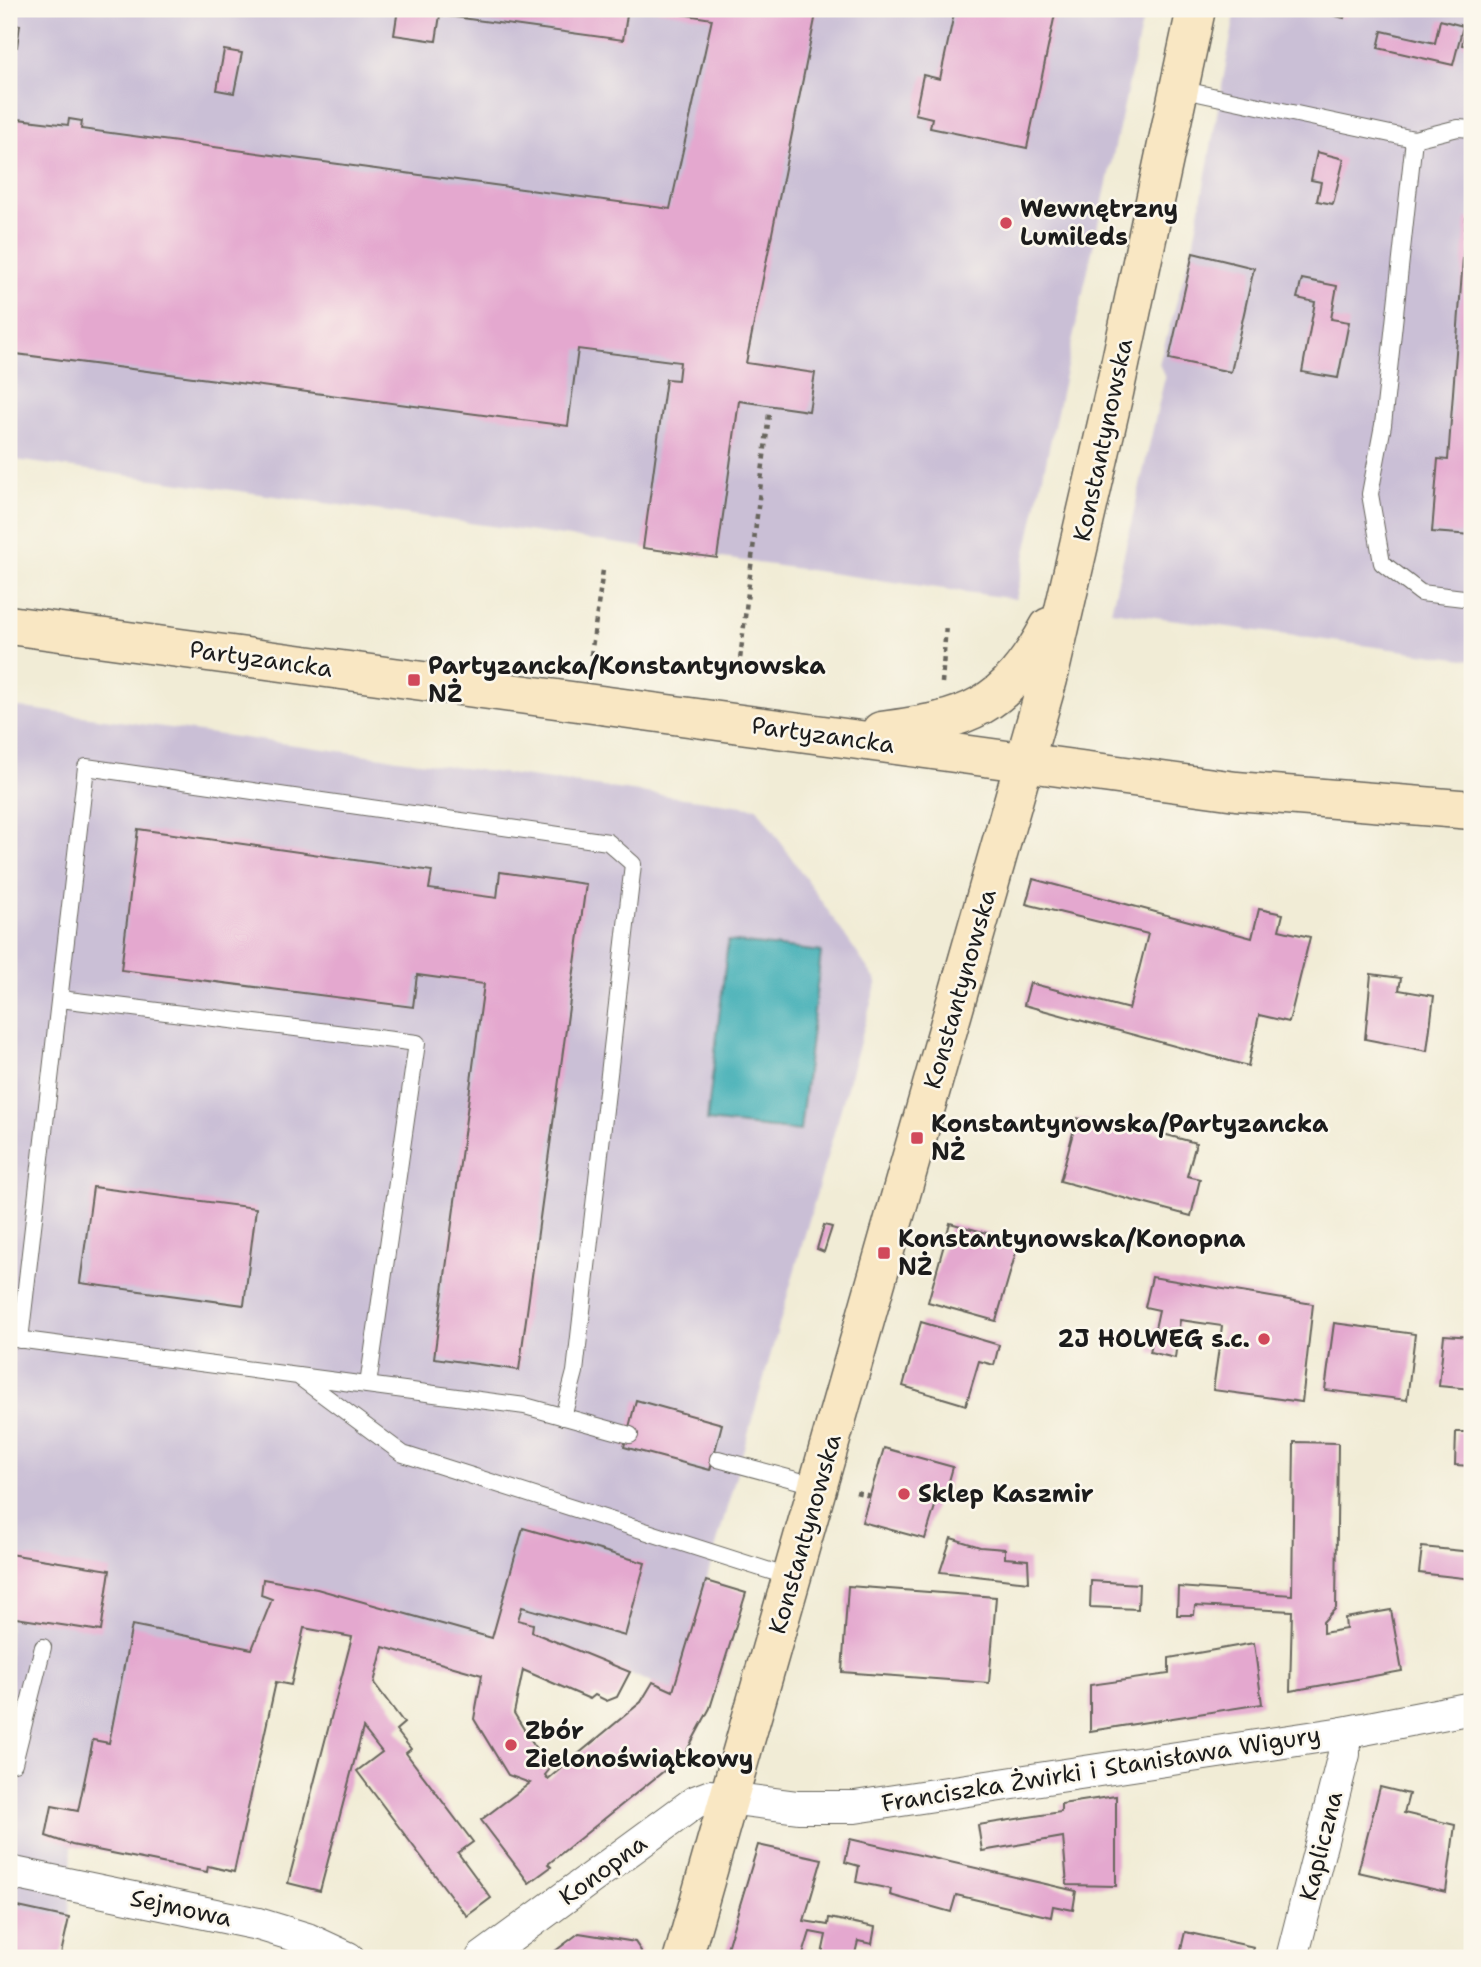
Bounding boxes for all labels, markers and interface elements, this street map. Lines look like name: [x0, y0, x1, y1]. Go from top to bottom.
place label: Wewnętrzny Lumileds: [1020, 193, 1178, 253]
marker: Wewnętrzny Lumileds: [998, 215, 1014, 231]
street label: Konstantynowska: [1066, 335, 1140, 544]
street label: Partyzancka: [187, 633, 335, 685]
place label: Partyzancka/Konstantynowska NŻ: [428, 650, 826, 710]
marker: Partyzancka/Konstantynowska NŻ: [406, 672, 422, 688]
street label: Partyzancka: [749, 709, 897, 761]
street label: Konstantynowska: [916, 885, 1004, 1093]
place label: Konstantynowska/Partyzancka NŻ: [931, 1108, 1329, 1168]
marker: Konstantynowska/Partyzancka NŻ: [909, 1130, 925, 1146]
place label: Konstantynowska/Konopna NŻ: [898, 1223, 1246, 1283]
marker: Konstantynowska/Konopna NŻ: [876, 1245, 892, 1261]
place label: 2J HOLWEG s.c.: [1057, 1323, 1250, 1355]
marker: 2J HOLWEG s.c.: [1256, 1331, 1272, 1347]
street label: Konstantynowska: [761, 1430, 849, 1638]
place label: Sklep Kaszmir: [918, 1478, 1094, 1510]
marker: Sklep Kaszmir: [896, 1486, 912, 1502]
place label: Zbór Zielonoświątkowy: [525, 1715, 753, 1775]
street label: Franciszka Żwirki i Stanisława Wigury: [879, 1718, 1323, 1820]
marker: Zbór Zielonoświątkowy: [503, 1737, 519, 1753]
street label: Kapliczna: [1292, 1788, 1350, 1904]
street label: Konopna: [553, 1827, 653, 1913]
street label: Sejmowa: [127, 1882, 235, 1934]

